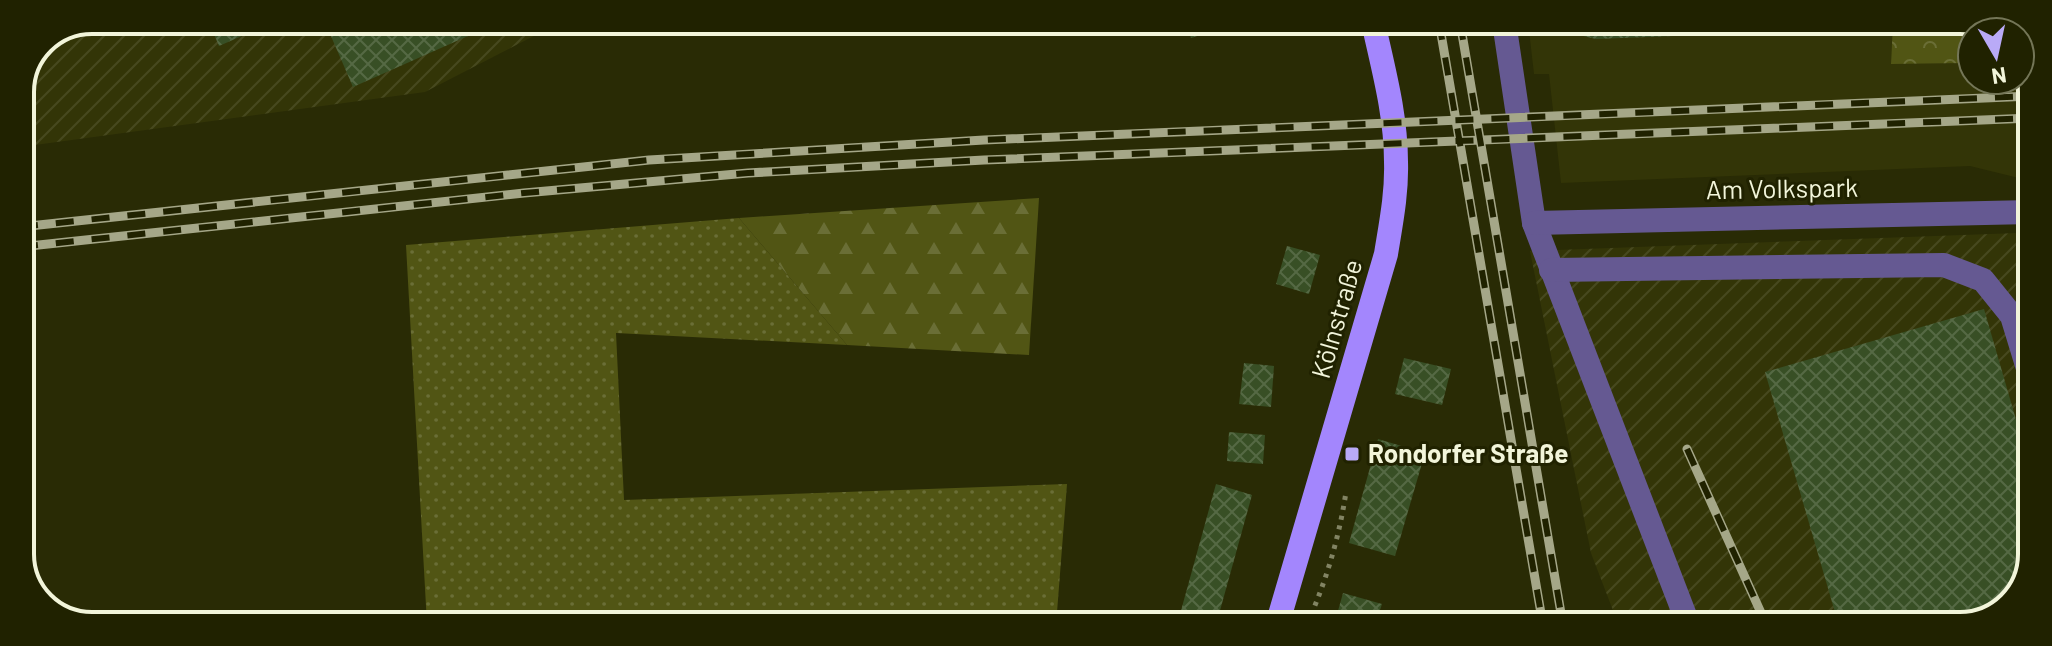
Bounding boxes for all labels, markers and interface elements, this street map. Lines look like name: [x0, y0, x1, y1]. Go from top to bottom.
north arrow: [1956, 16, 2036, 96]
text: N: [1990, 63, 2009, 91]
street label: Am Volkspark: [1706, 171, 1858, 204]
street label: Kölnstraße: [1304, 255, 1367, 382]
place label: Rondorfer Straße: [1368, 437, 1568, 468]
marker: Rondorfer Straße: [1343, 445, 1361, 463]

